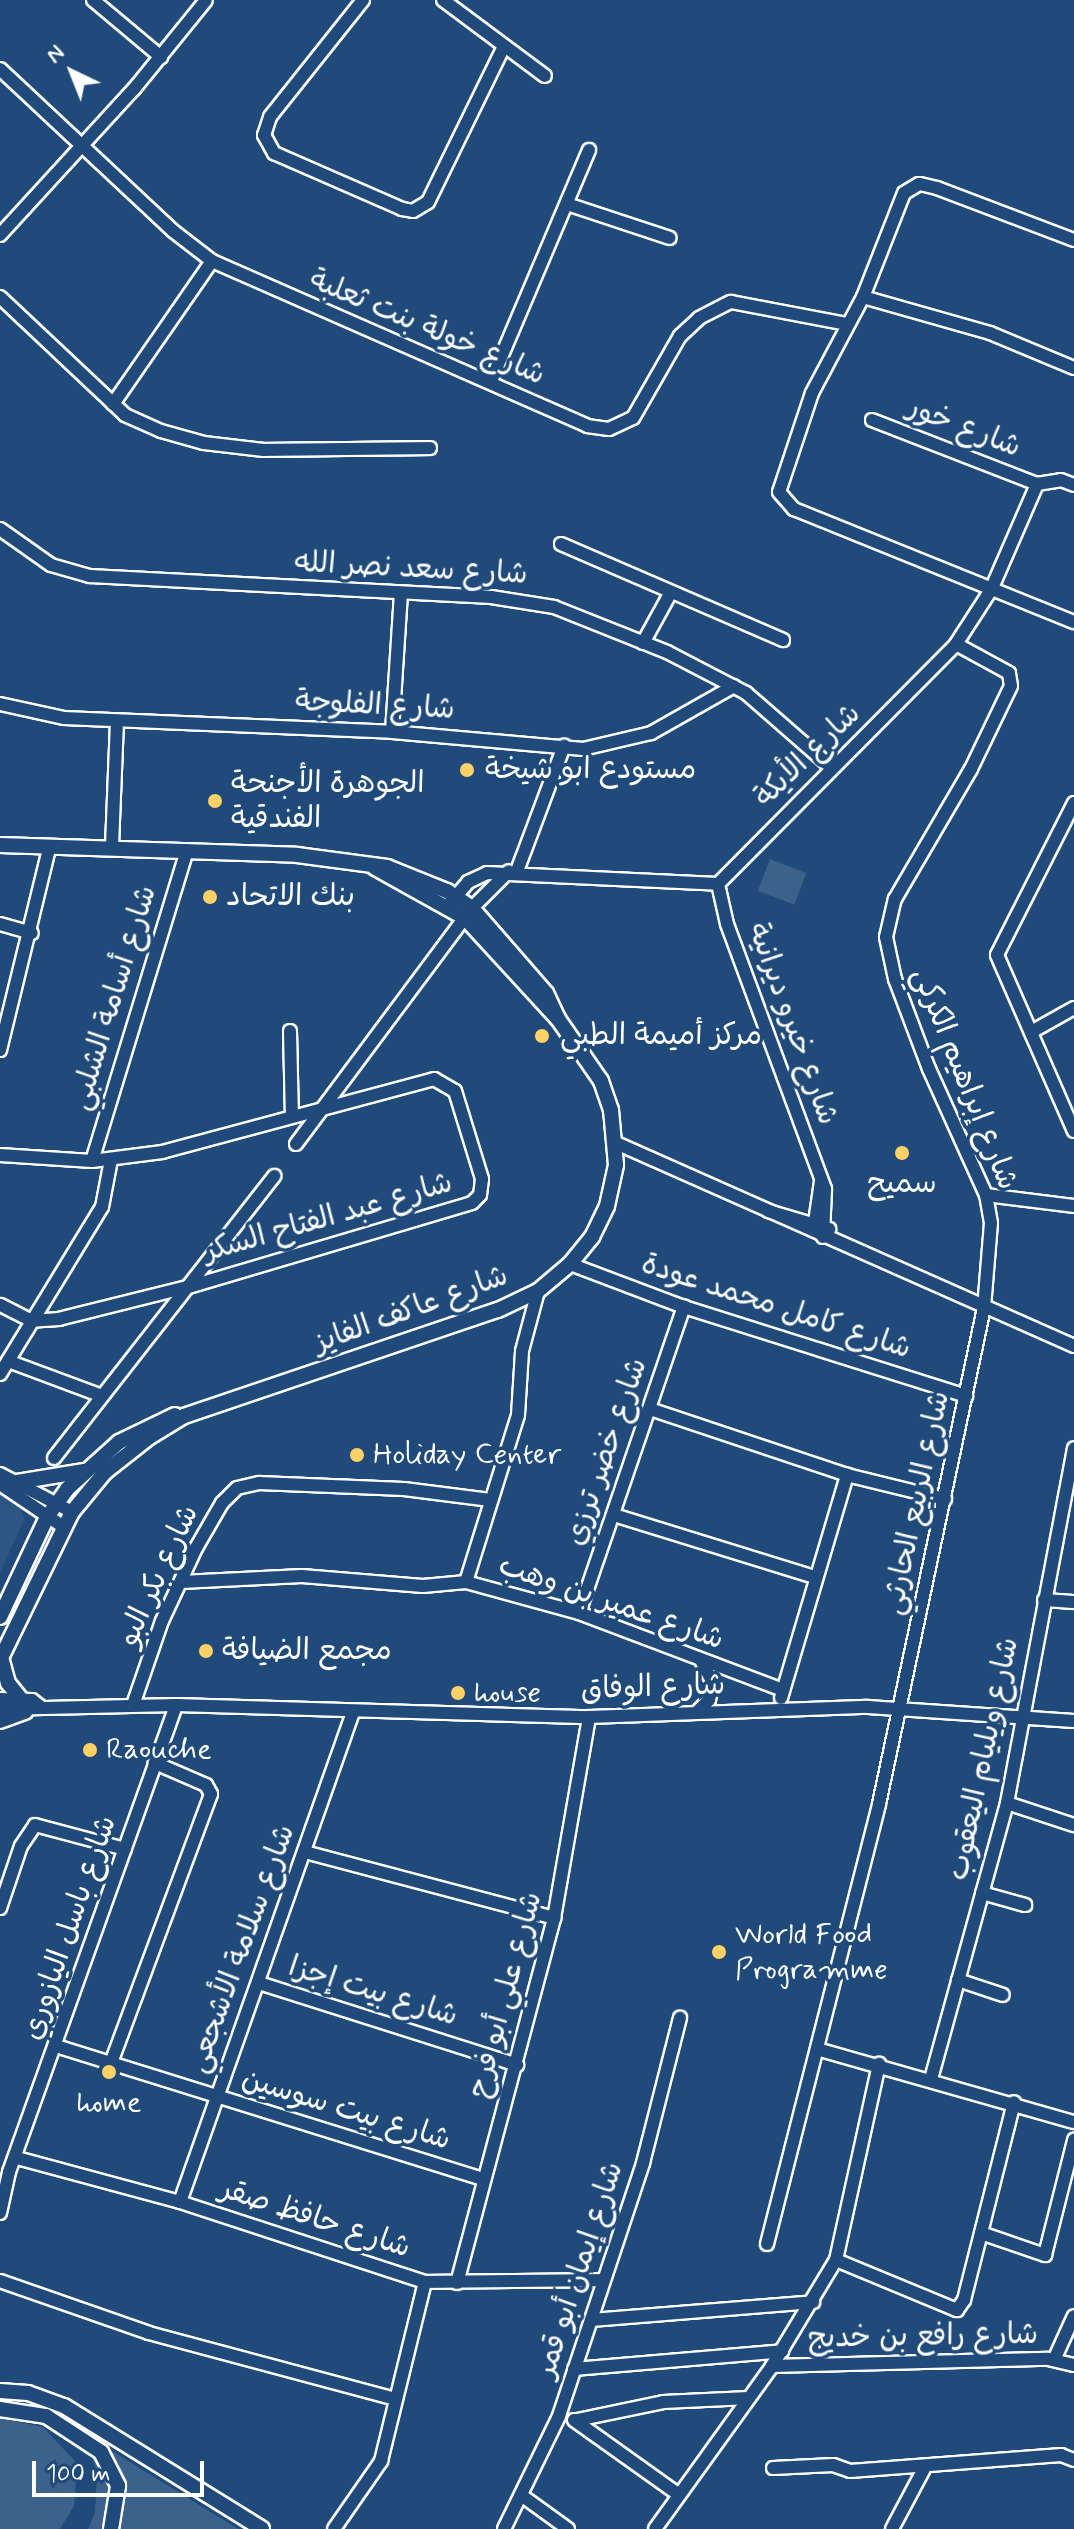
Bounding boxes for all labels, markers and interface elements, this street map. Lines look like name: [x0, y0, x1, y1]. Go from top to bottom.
north arrow: [32, 32, 112, 112]
text: N: [41, 39, 71, 70]
street label: شارع خولة بنت ثعلبة: [304, 262, 550, 394]
street label: شارع خور: [902, 390, 1026, 466]
street label: شارع سعد نصر الله: [294, 545, 528, 593]
street label: شارع الفلوجة: [294, 684, 456, 728]
street label: شارع الأيكة: [747, 697, 869, 815]
place label: مستودع ابو شيخة: [485, 752, 696, 788]
marker: مستودع ابو شيخة: [456, 759, 478, 781]
place label: الجوهرة الأجنحة الفندقية: [231, 766, 425, 836]
marker: الجوهرة الأجنحة الفندقية: [206, 792, 224, 810]
place label: بنك الاتحاد: [226, 879, 355, 915]
street label: شارع أسامة الشلبي: [63, 881, 165, 1115]
marker: بنك الاتحاد: [201, 888, 219, 906]
street label: شارع خيرو ديرانية: [739, 918, 845, 1130]
street label: شارع إبراهيم الكركي: [903, 963, 1025, 1195]
place label: مركز أميمة الطبي: [560, 1018, 762, 1054]
marker: مركز أميمة الطبي: [531, 1025, 553, 1047]
marker: سميح: [893, 1144, 911, 1162]
street label: شارع عبد الفتاح السكر: [199, 1165, 457, 1271]
place label: سميح: [867, 1166, 937, 1202]
street label: شارع كامل محمد عودة: [637, 1246, 915, 1368]
street label: شارع عاكف الفايز: [309, 1258, 513, 1362]
street label: شارع خضر ترزي: [558, 1353, 656, 1551]
street label: شارع الربيع الحارثي: [876, 1388, 958, 1618]
place label: Holiday Center: [373, 1437, 568, 1473]
marker: Holiday Center: [348, 1446, 366, 1464]
street label: شارع بكر البو: [111, 1500, 207, 1652]
street label: شارع عمير بن وهب: [494, 1548, 728, 1658]
place label: مجمع الضيافة: [222, 1633, 392, 1669]
street label: شارع ويليام اليعقوب: [941, 1634, 1027, 1884]
marker: مجمع الضيافة: [197, 1642, 215, 1660]
street label: شارع الوفاق: [580, 1667, 726, 1709]
place label: house: [474, 1675, 541, 1711]
marker: house: [449, 1684, 467, 1702]
place label: Raouche: [106, 1732, 212, 1768]
marker: Raouche: [81, 1741, 99, 1759]
street label: شارع باسل اليازوري: [15, 1811, 125, 2045]
street label: شارع سلامة الأشجعي: [180, 1820, 304, 2078]
street label: شارع علي أبو فرح: [461, 1888, 551, 2102]
place label: World Food Programme: [735, 1917, 888, 1988]
marker: World Food Programme: [710, 1943, 728, 1961]
street label: شارع بيت إجزا: [284, 1949, 462, 2035]
street label: شارع بيت سوسين: [237, 2061, 455, 2159]
marker: home: [100, 2063, 118, 2081]
place label: home: [77, 2085, 141, 2121]
street label: شارع إيمان أبو قمر: [528, 2157, 632, 2383]
street label: شارع حافظ صقر: [215, 2171, 415, 2267]
street label: شارع رافع بن خديج: [808, 2317, 1038, 2357]
scale bar: [36, 2445, 208, 2495]
text: 100 m: [46, 2459, 110, 2490]

